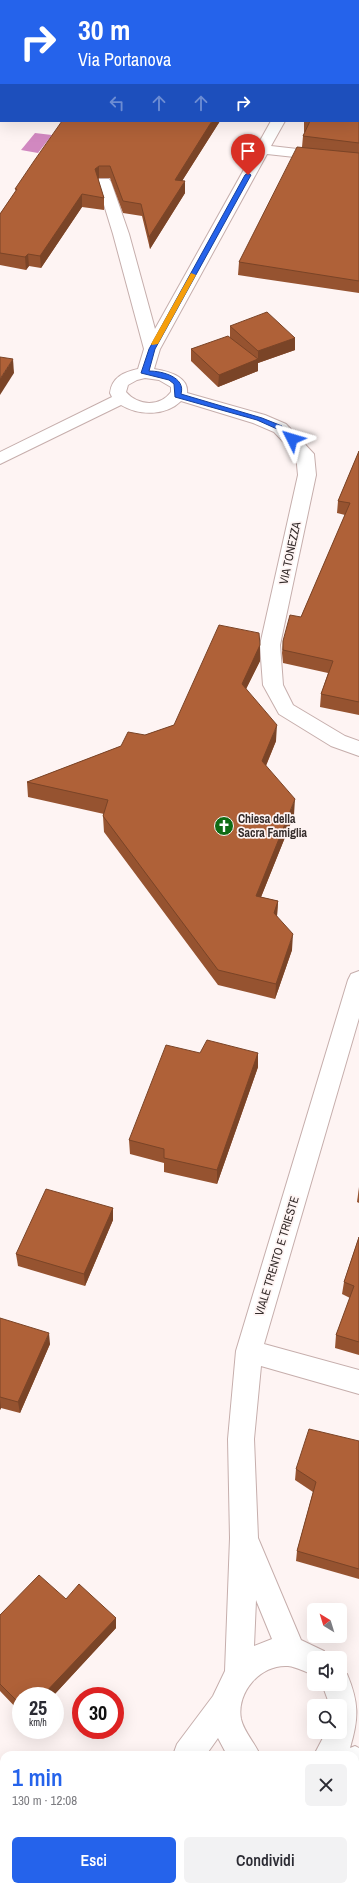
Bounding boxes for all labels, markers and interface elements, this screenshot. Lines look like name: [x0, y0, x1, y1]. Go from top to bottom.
text: 30 m: [78, 11, 130, 49]
icon: right: [12, 16, 64, 68]
text: Via Portanova: [78, 47, 171, 72]
icon: left: [106, 92, 128, 114]
icon: ahead: [148, 92, 170, 114]
icon: ahead: [190, 92, 212, 114]
icon: right: [232, 92, 254, 114]
pin: [231, 134, 265, 175]
icon: arrive: [237, 140, 259, 162]
position arrow: [271, 418, 313, 460]
street label: VIA TONEZZA: [276, 520, 305, 586]
place label: Chiesa della Sacra Famiglia: [238, 811, 308, 841]
church icon: Chiesa della Sacra Famiglia: [213, 815, 235, 837]
street label: VIALE TRENTO E TRIESTE: [251, 1194, 303, 1318]
north arrow: [307, 1603, 347, 1643]
map controls: [307, 1603, 347, 1739]
button: sound: [307, 1651, 347, 1691]
speed limit sign: 30: [72, 1687, 124, 1739]
text: 25: [29, 1694, 47, 1721]
button: search: [307, 1699, 347, 1739]
text: km/h: [29, 1716, 47, 1729]
text: 1 min: [12, 1761, 63, 1793]
button: close: [305, 1764, 347, 1806]
text: 130 m · 12:08: [12, 1792, 77, 1809]
button: Esci: [12, 1837, 176, 1883]
button: Condividi: [184, 1837, 347, 1883]

